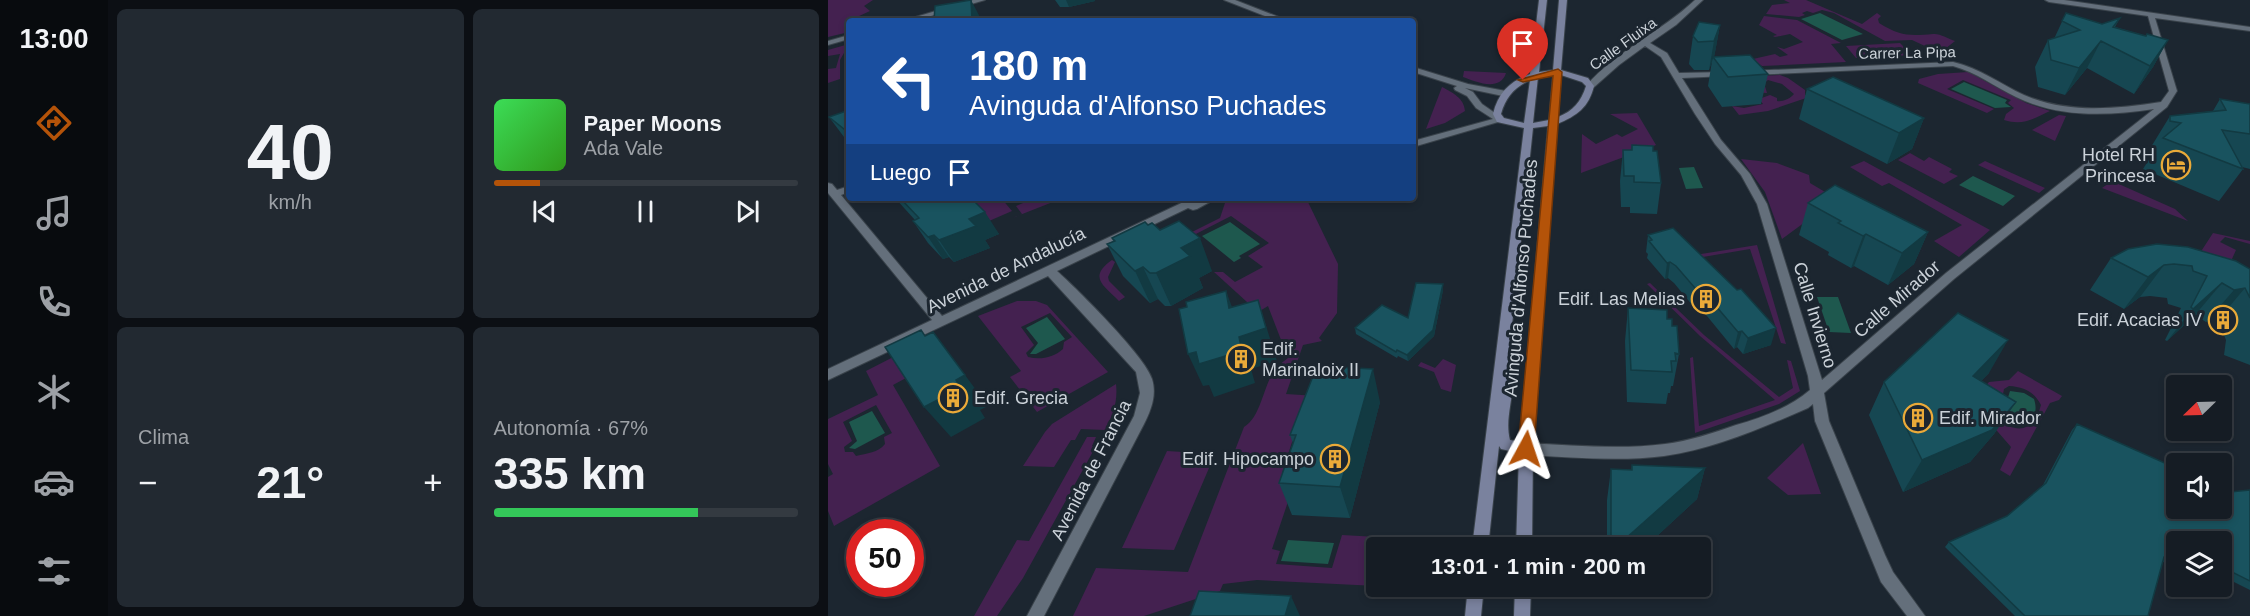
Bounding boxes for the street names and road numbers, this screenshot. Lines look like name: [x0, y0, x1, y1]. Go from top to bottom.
street label: Calle Fluixa: [1586, 13, 1660, 74]
street label: Carrer La Pipa: [1858, 43, 1957, 62]
street label: Avinguda d'Alfonso Puchades: [1501, 158, 1541, 398]
street label: Avenida de Andalucía: [924, 222, 1089, 317]
street label: Calle Mirador: [1850, 256, 1944, 342]
street label: Calle Invierno: [1789, 259, 1841, 371]
street label: Avenida de Francia: [1047, 396, 1135, 543]

